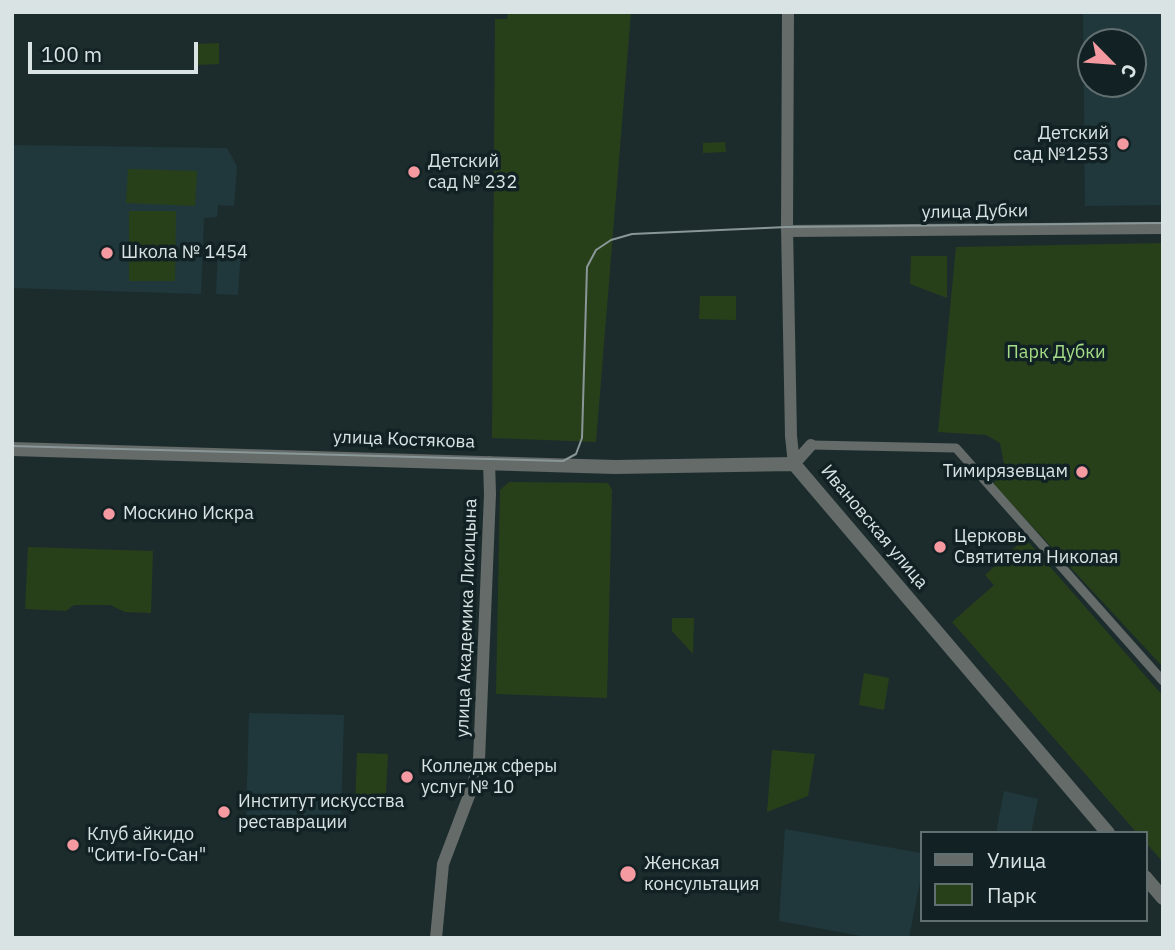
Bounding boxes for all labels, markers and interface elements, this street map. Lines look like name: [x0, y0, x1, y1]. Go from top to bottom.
scale bar: [32, 28, 201, 72]
north arrow: [1077, 28, 1147, 98]
text: 100 m: [41, 40, 102, 68]
text: С: [1116, 60, 1143, 82]
place label: Детский сад №1253: [1013, 123, 1109, 166]
marker: Детский сад №1253: [1115, 136, 1131, 152]
place label: Детский сад № 232: [428, 151, 517, 194]
marker: Детский сад № 232: [406, 164, 422, 180]
street label: улица Дубки: [921, 200, 1029, 224]
place label: Школа № 1454: [121, 242, 248, 264]
marker: Школа № 1454: [99, 245, 115, 261]
park label: Парк Дубки: [1006, 342, 1106, 364]
street label: улица Костякова: [333, 427, 475, 453]
street label: Ивановская улица: [816, 461, 932, 593]
place label: Тимирязевцам: [943, 461, 1068, 483]
marker: Тимирязевцам: [1074, 464, 1090, 480]
street label: улица Академика Лисицына: [452, 498, 482, 738]
place label: Москино Искра: [123, 503, 254, 525]
marker: Москино Искра: [101, 506, 117, 522]
place label: Церковь Святителя Николая: [954, 526, 1118, 568]
marker: Церковь Святителя Николая: [932, 539, 948, 555]
place label: Колледж сферы услуг № 10: [421, 756, 557, 798]
marker: Колледж сферы услуг № 10: [399, 769, 415, 785]
place label: Институт искусства реставрации: [238, 791, 404, 834]
marker: Институт искусства реставрации: [216, 804, 232, 820]
place label: Клуб айкидо "Сити-Го-Сан": [87, 824, 206, 866]
legend: [920, 831, 1147, 922]
marker: Клуб айкидо "Сити-Го-Сан": [65, 837, 81, 853]
text: Улица: [987, 846, 1046, 874]
place label: Женская консультация: [644, 853, 759, 896]
marker: Женская консультация: [618, 864, 638, 884]
text: Парк: [987, 881, 1037, 909]

